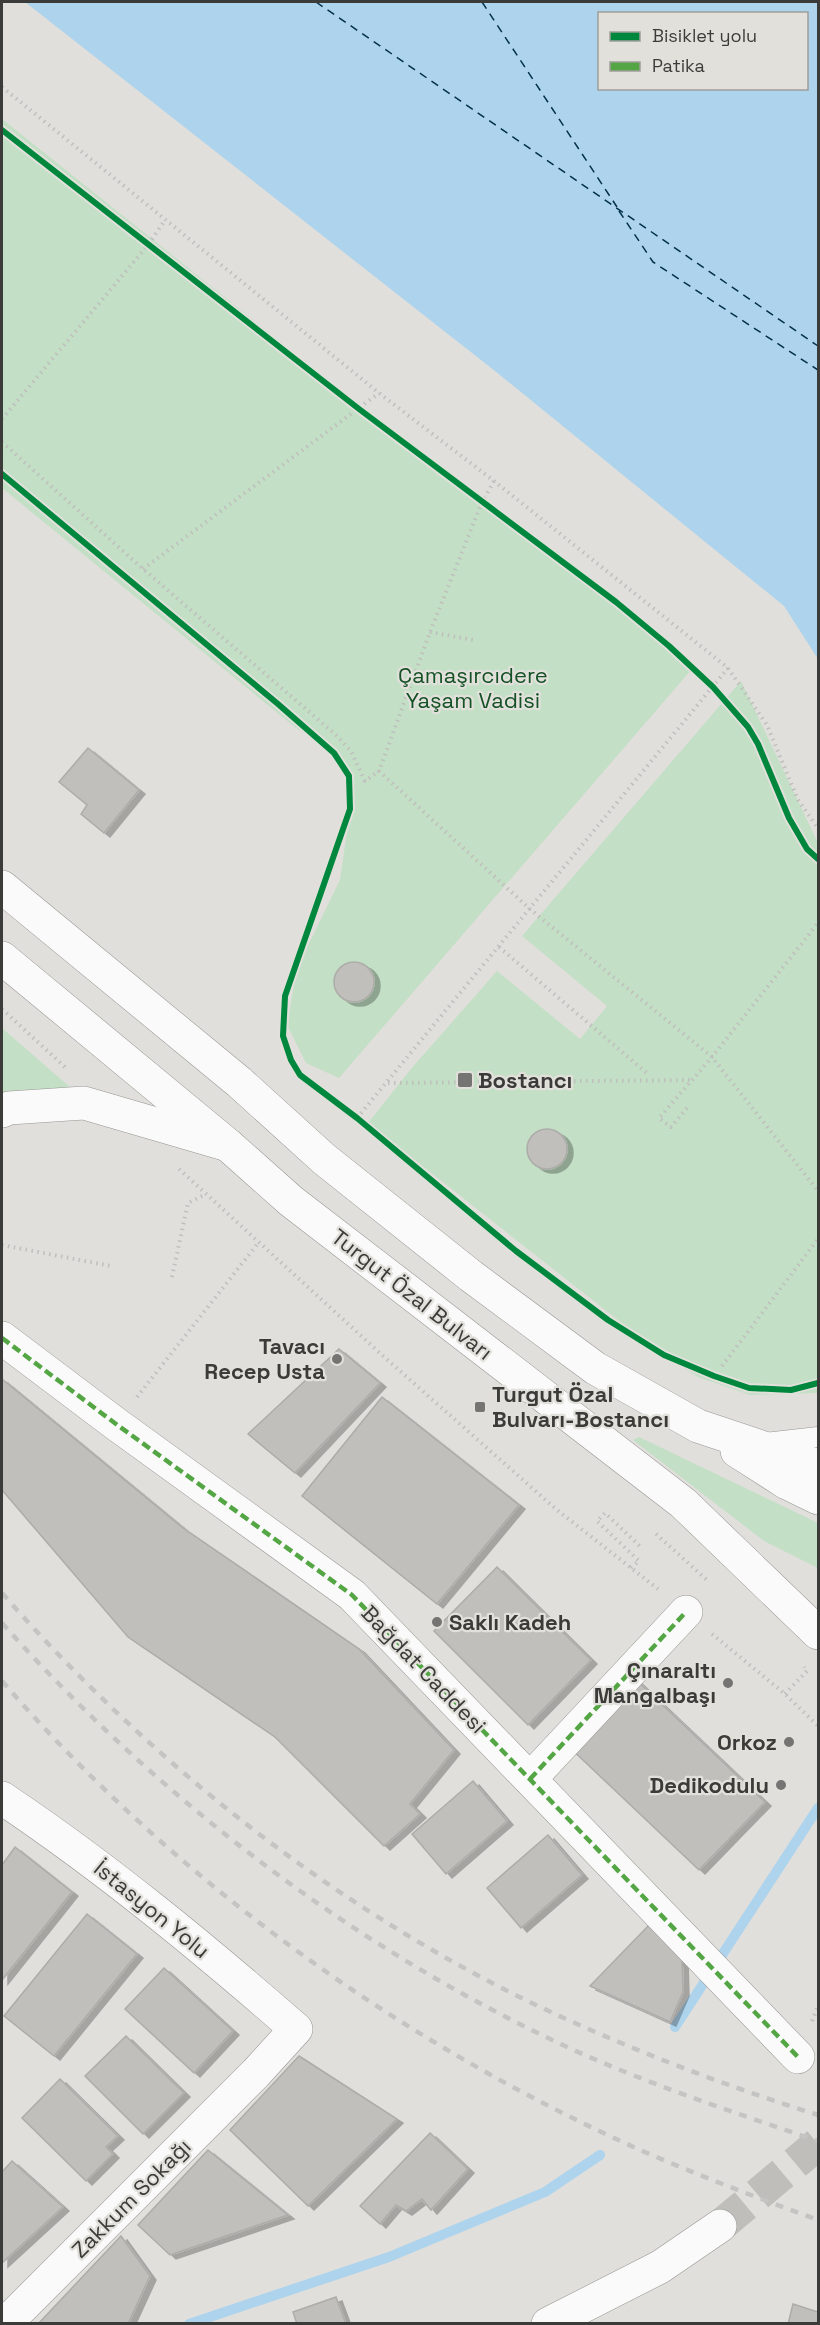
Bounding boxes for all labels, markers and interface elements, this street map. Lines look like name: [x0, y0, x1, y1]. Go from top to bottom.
legend: [598, 12, 808, 90]
text: Bisiklet yolu: [652, 24, 757, 47]
text: Patika: [652, 54, 705, 77]
park label: Çamaşırcıdere Yaşam Vadisi: [398, 661, 548, 714]
place label: Bostancı: [478, 1066, 572, 1094]
marker: Bostancı: [456, 1071, 474, 1089]
street label: Turgut Özal Bulvarı: [326, 1222, 498, 1366]
place label: Tavacı Recep Usta: [204, 1332, 325, 1385]
marker: Tavacı Recep Usta: [330, 1352, 344, 1366]
place label: Turgut Özal Bulvarı-Bostancı: [492, 1380, 669, 1433]
marker: Turgut Özal Bulvarı-Bostancı: [473, 1400, 487, 1414]
street label: Bağdat Caddesi: [356, 1599, 492, 1739]
place label: Saklı Kadeh: [449, 1608, 571, 1636]
marker: Saklı Kadeh: [430, 1615, 444, 1629]
place label: Çınaraltı Mangalbaşı: [594, 1656, 716, 1709]
marker: Çınaraltı Mangalbaşı: [721, 1676, 735, 1690]
place label: Orkoz: [717, 1728, 777, 1756]
marker: Orkoz: [782, 1735, 796, 1749]
place label: Dedikodulu: [650, 1771, 769, 1799]
marker: Dedikodulu: [774, 1778, 788, 1792]
street label: İstasyon Yolu: [88, 1854, 216, 1964]
street label: Zakkum Sokağı: [65, 2132, 197, 2264]

